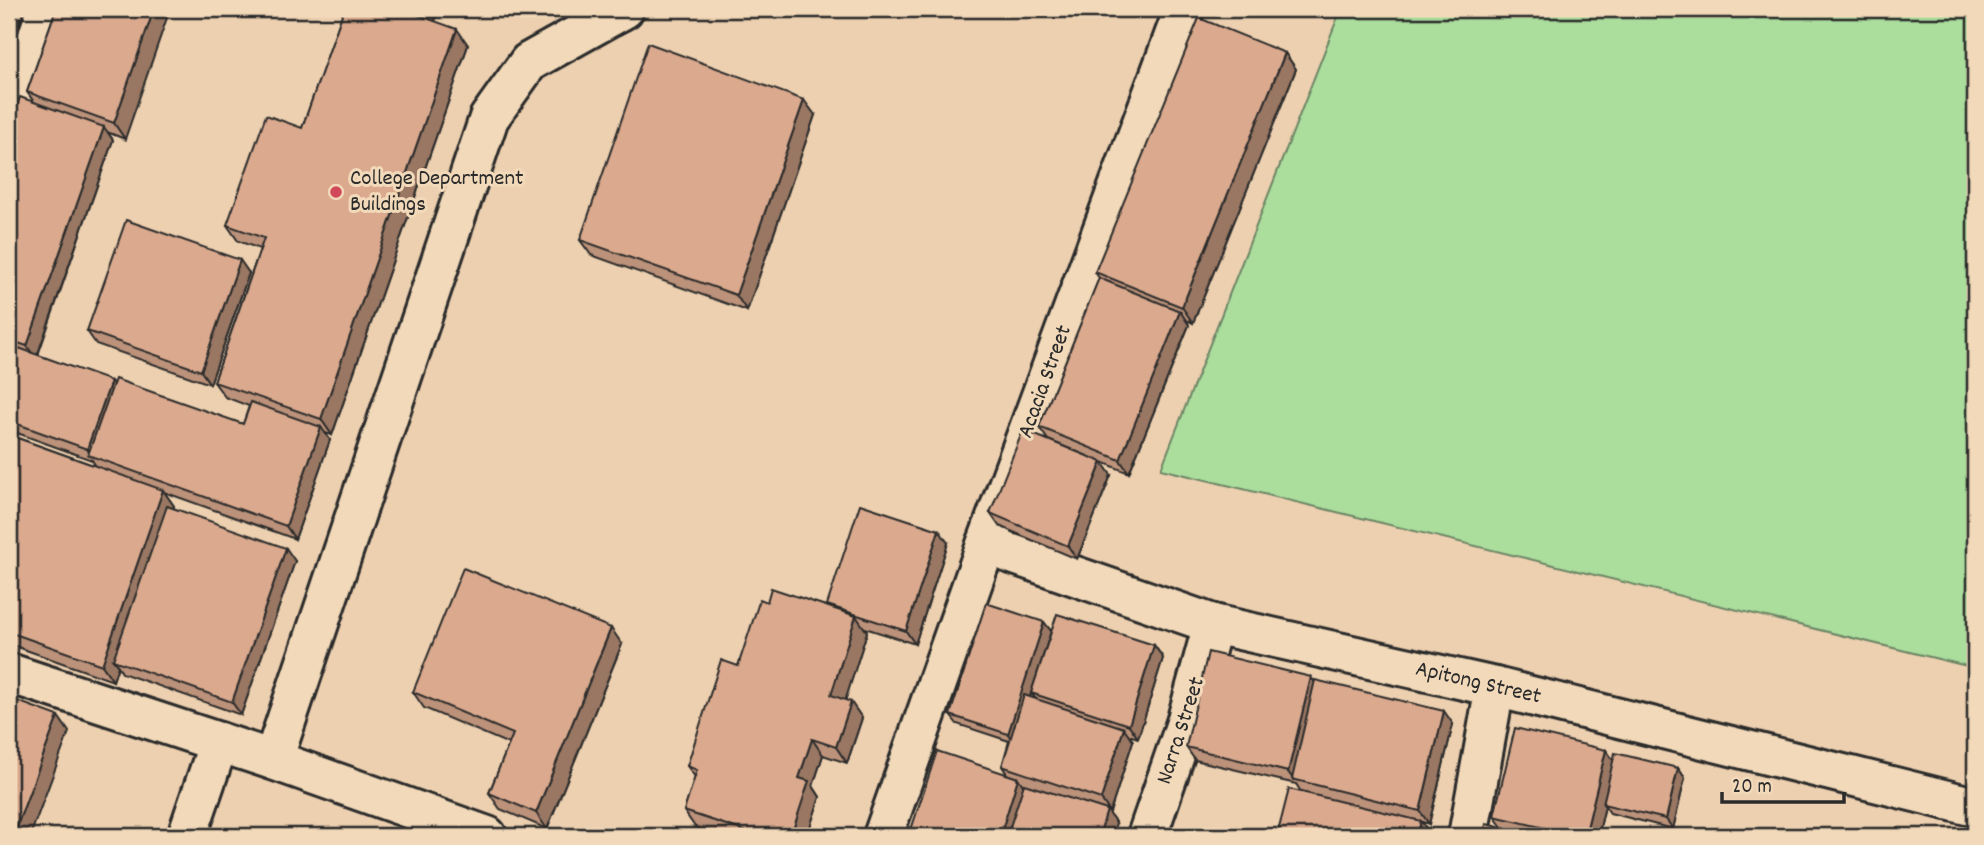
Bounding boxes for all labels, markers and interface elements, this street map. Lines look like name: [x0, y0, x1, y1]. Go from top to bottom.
place label: College Department Buildings: [350, 163, 524, 222]
marker: College Department Buildings: [328, 184, 344, 200]
street label: Acacia Street: [1010, 321, 1082, 443]
street label: Apitong Street: [1412, 654, 1544, 714]
street label: Narra Street: [1149, 673, 1215, 789]
scale bar: [1722, 761, 1844, 805]
text: 20 m: [1732, 773, 1772, 803]

